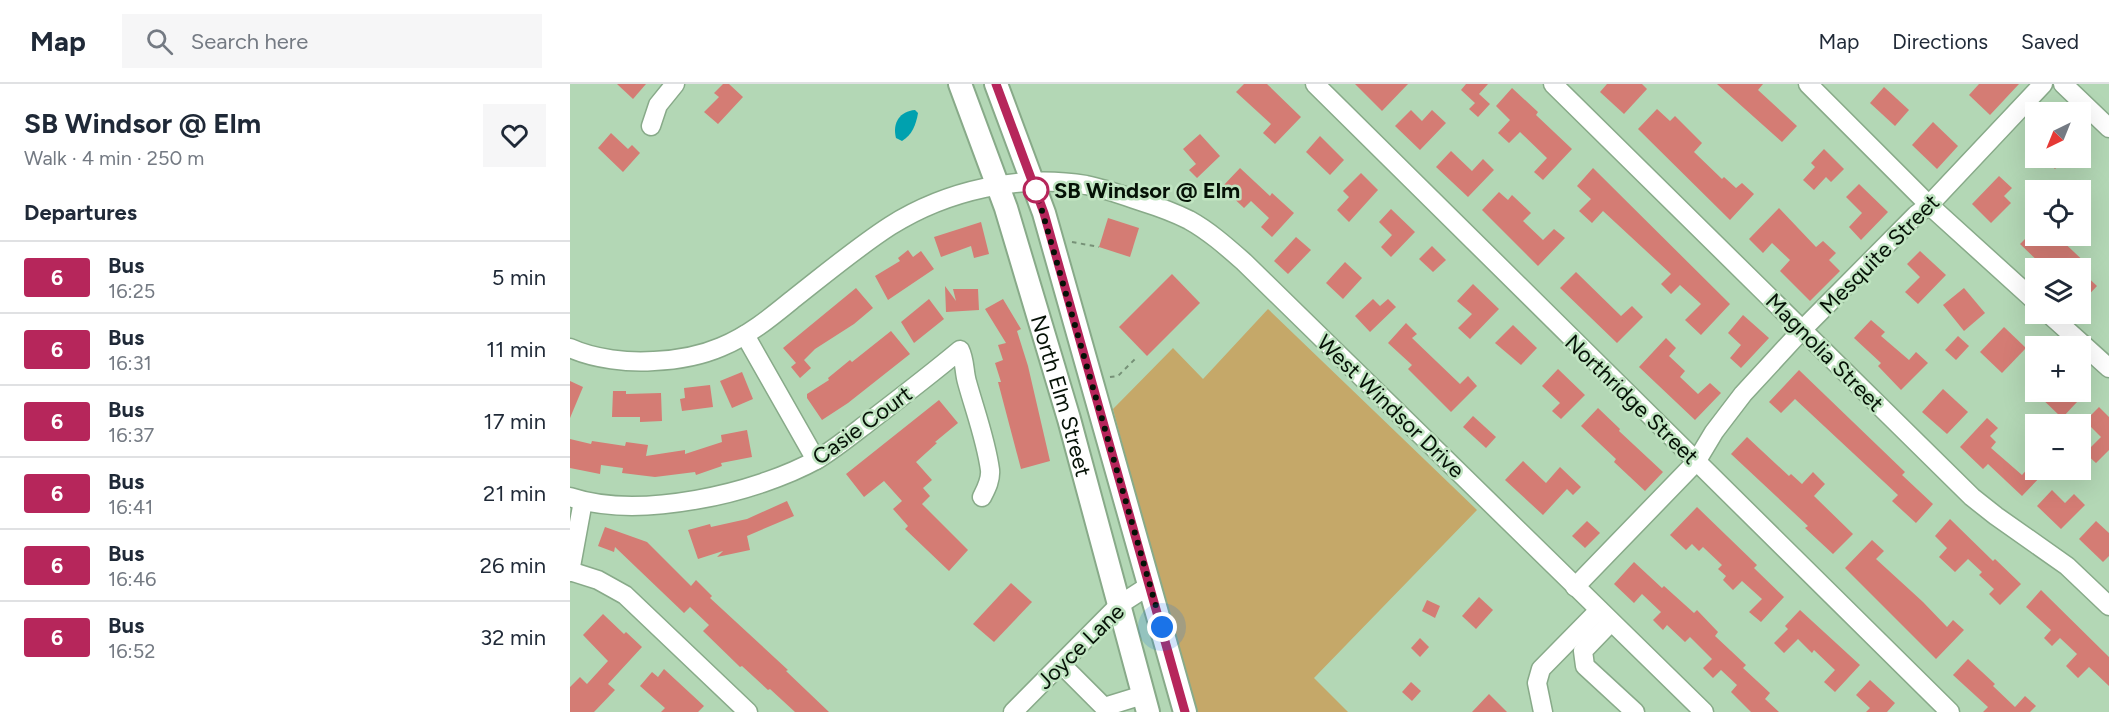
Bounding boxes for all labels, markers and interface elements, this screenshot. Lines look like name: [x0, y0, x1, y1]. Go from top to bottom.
search box: [122, 14, 542, 68]
text: Map: [30, 24, 86, 58]
icon: search: [143, 25, 176, 58]
text: Search here: [191, 28, 308, 55]
text: Map: [1818, 29, 1859, 54]
text: Directions: [1892, 29, 1988, 54]
text: Saved: [2021, 29, 2079, 54]
north arrow: [2025, 102, 2091, 168]
map controls: [2025, 102, 2091, 480]
button: heart: [483, 104, 546, 167]
text: SB Windsor @ Elm: [24, 106, 261, 140]
text: Walk · 4 min · 250 m: [24, 146, 204, 170]
marker: SB Windsor @ Elm: [1023, 177, 1049, 203]
place label: SB Windsor @ Elm: [1054, 177, 1240, 204]
button: locate: [2025, 180, 2091, 246]
street label: Mesquite Street: [1814, 189, 1945, 320]
text: Departures: [24, 199, 137, 226]
text: Bus: [108, 252, 144, 279]
button: layers: [2025, 258, 2091, 324]
text: 5 min: [492, 264, 546, 291]
text: 6: [51, 265, 63, 290]
text: 16:25: [108, 279, 155, 303]
street label: Magnolia Street: [1760, 288, 1889, 417]
street label: North Elm Street: [1025, 312, 1097, 480]
text: Bus: [108, 324, 144, 351]
street label: West Windsor Drive: [1311, 329, 1470, 484]
street label: Northridge Street: [1559, 329, 1704, 470]
text: 11 min: [486, 336, 546, 363]
button: +: [2025, 336, 2091, 402]
text: 6: [51, 337, 63, 362]
text: 16:31: [108, 351, 152, 375]
street label: Casie Court: [807, 380, 917, 471]
text: Bus: [108, 396, 144, 423]
text: 17 min: [484, 408, 546, 435]
text: 6: [51, 409, 63, 434]
button: −: [2025, 414, 2091, 480]
text: 16:37: [108, 423, 154, 447]
text: Bus: [108, 468, 144, 495]
text: 21 min: [483, 480, 546, 507]
text: 6: [51, 481, 63, 506]
text: 16:41: [108, 495, 153, 519]
text: Bus: [108, 540, 144, 567]
text: 26 min: [480, 552, 546, 579]
text: 6: [51, 553, 63, 578]
text: 16:46: [108, 567, 156, 591]
street label: Joyce Lane: [1031, 598, 1130, 695]
text: Bus: [108, 612, 144, 639]
your location: [1147, 612, 1177, 642]
text: 32 min: [480, 624, 546, 651]
text: 6: [51, 625, 63, 650]
text: 16:52: [108, 639, 155, 663]

